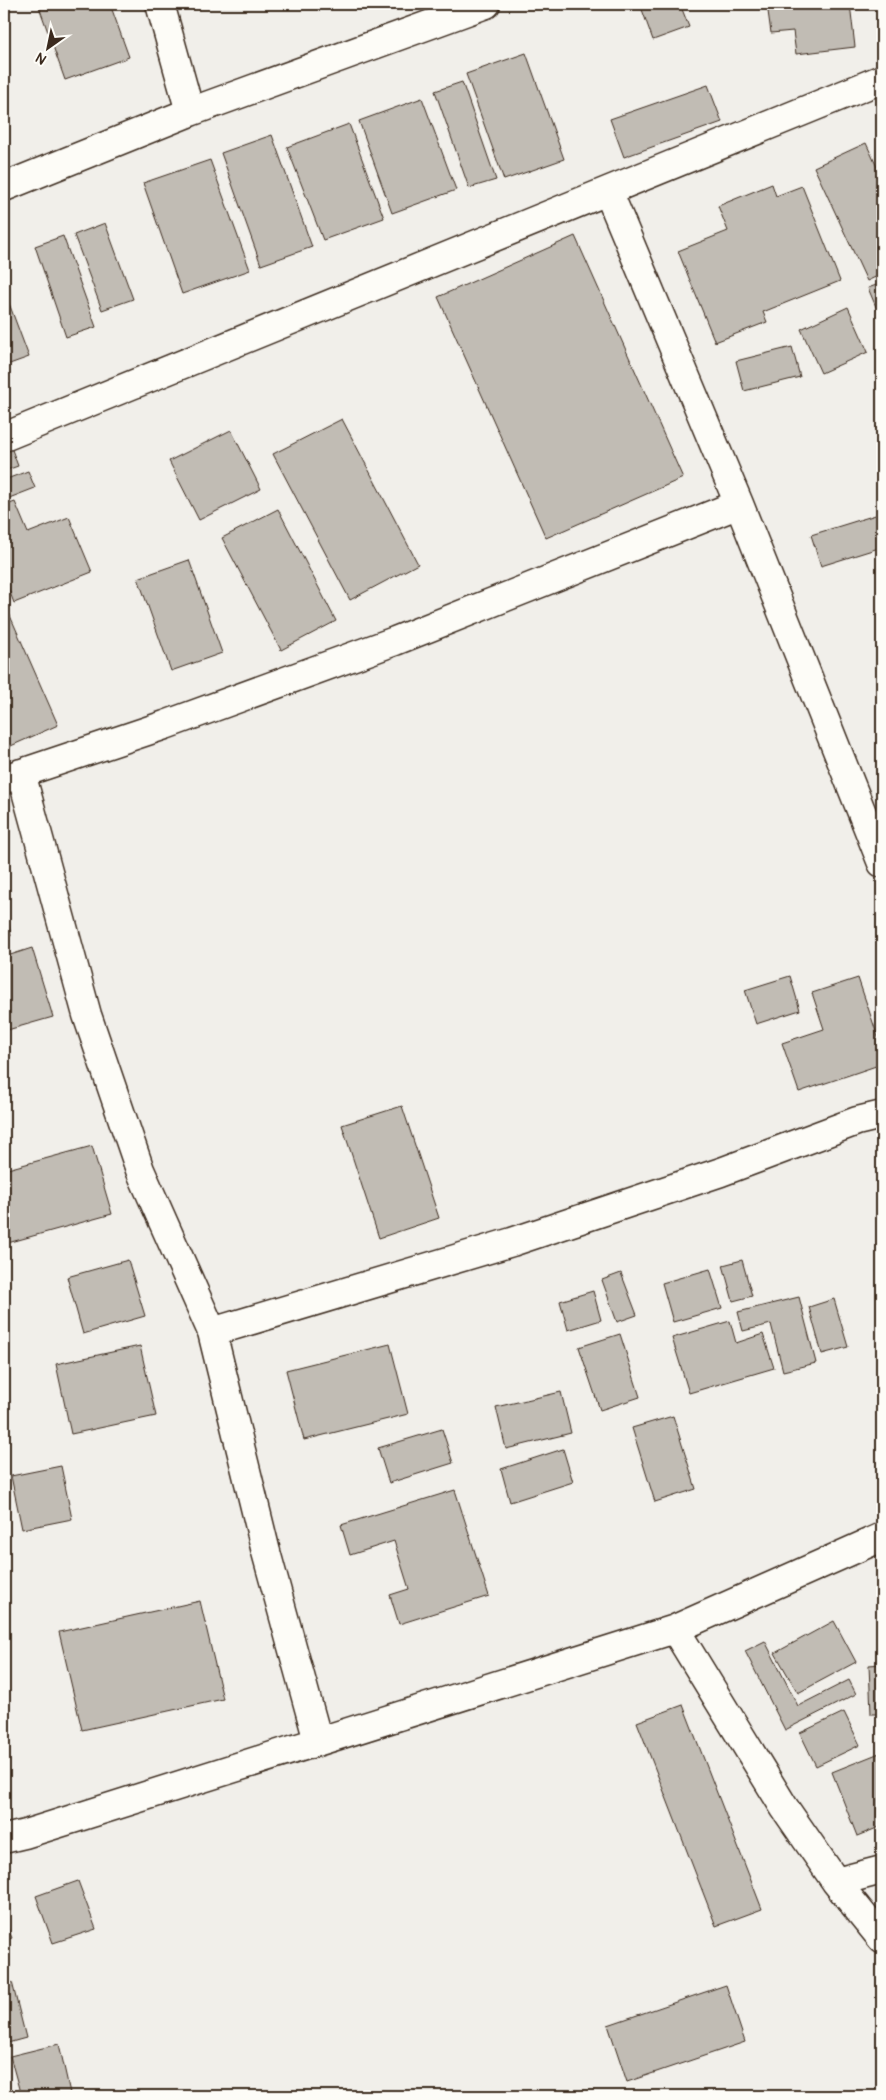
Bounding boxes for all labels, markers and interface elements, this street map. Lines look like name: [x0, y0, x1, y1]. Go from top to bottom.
north arrow: [22, 22, 72, 72]
text: N: [33, 49, 50, 68]

